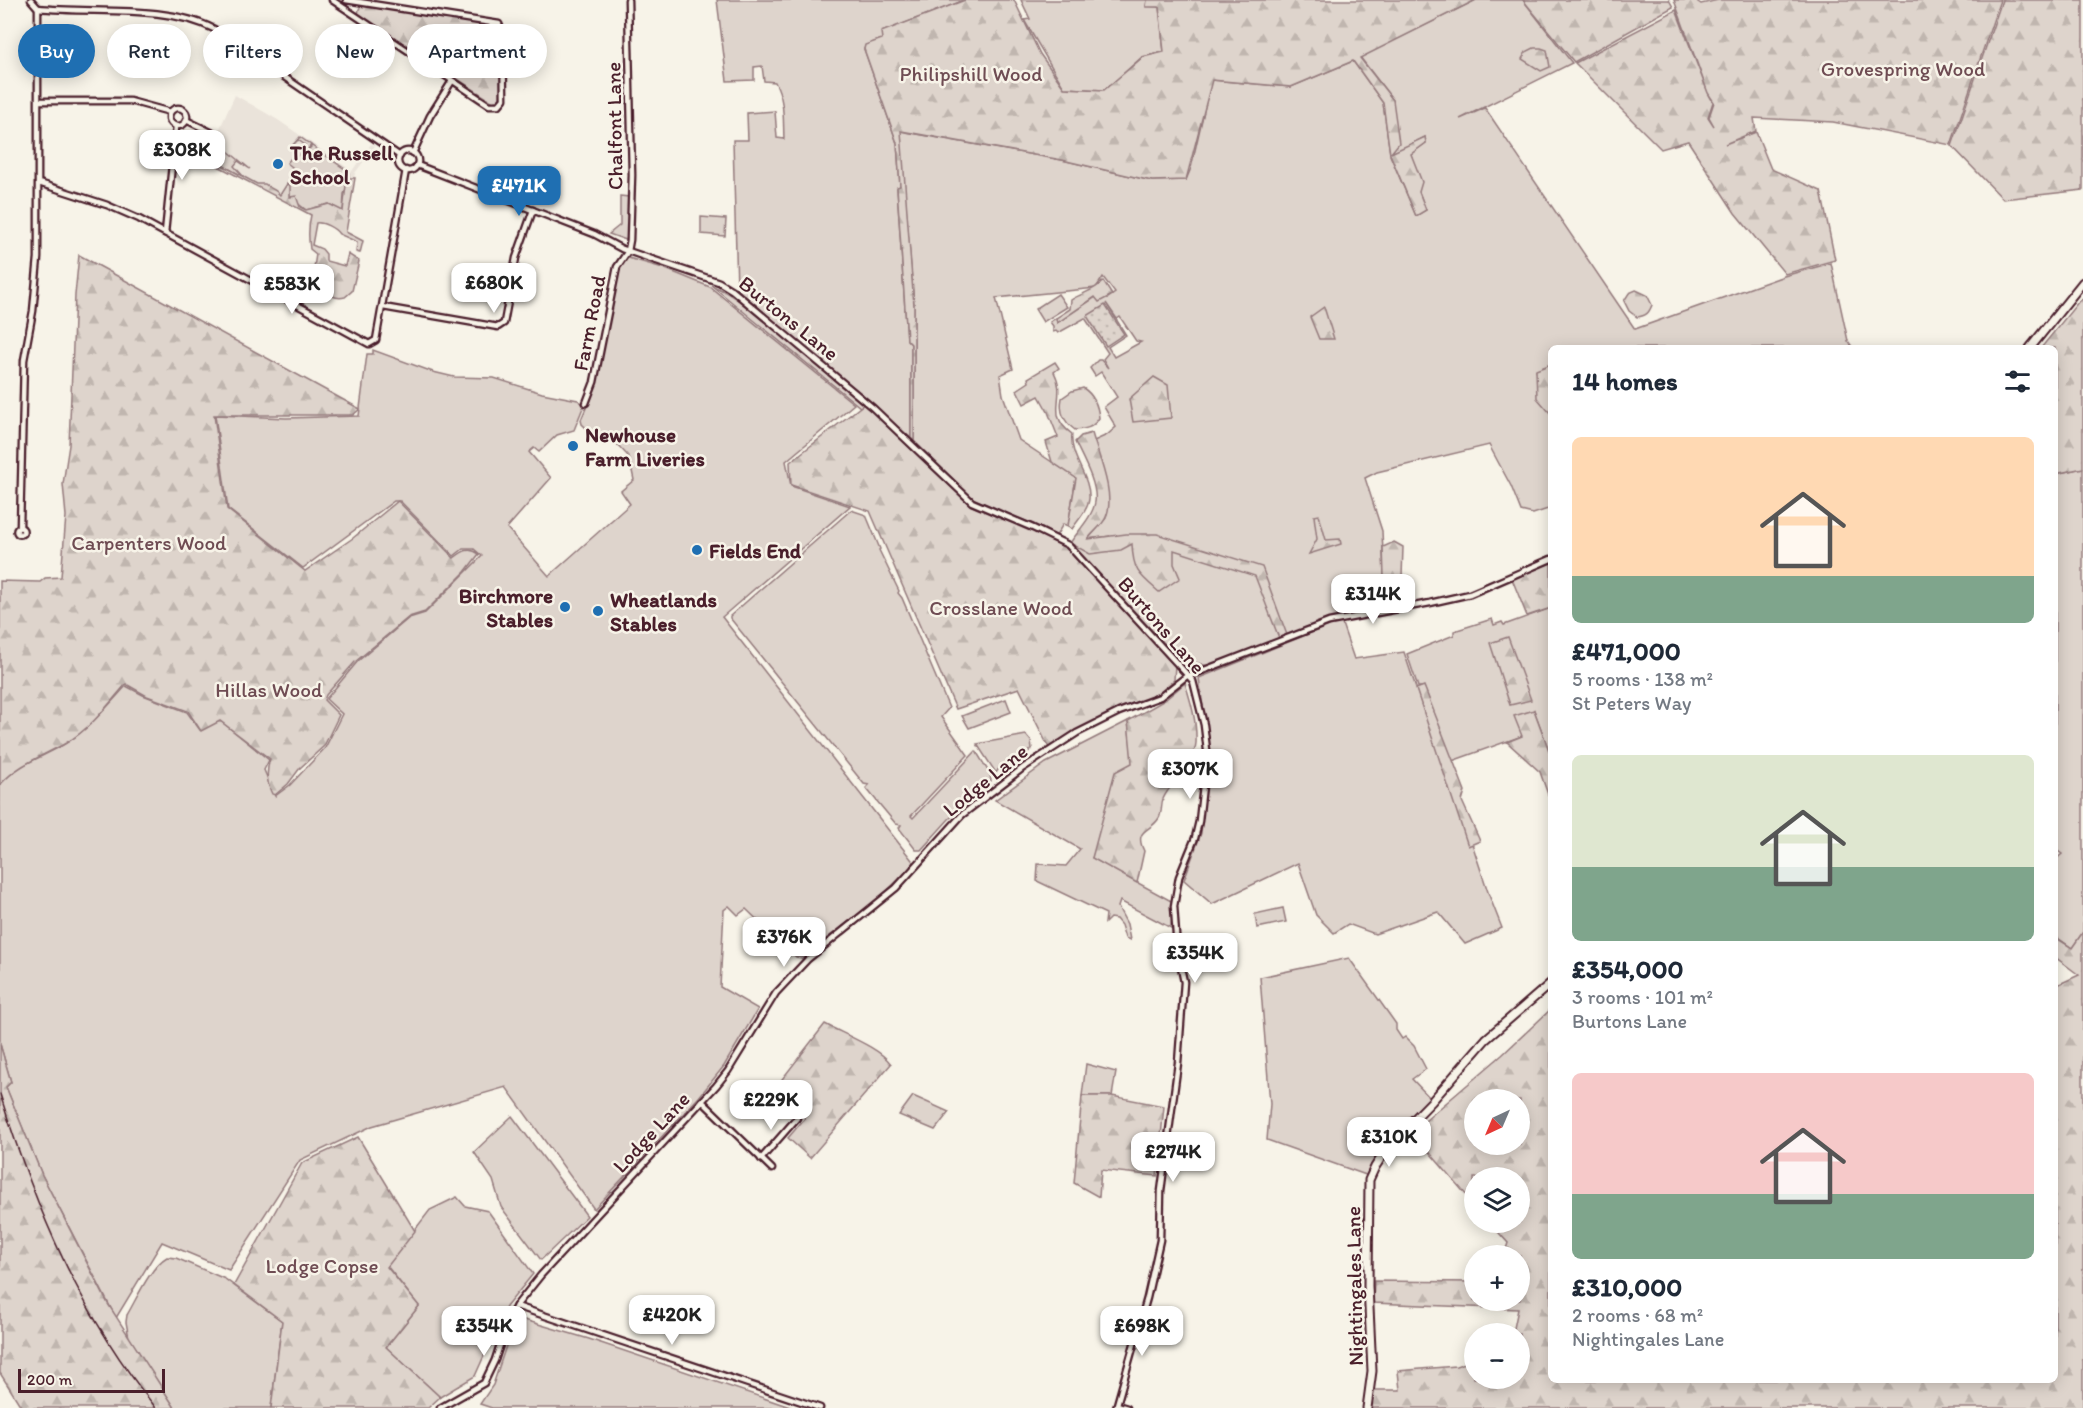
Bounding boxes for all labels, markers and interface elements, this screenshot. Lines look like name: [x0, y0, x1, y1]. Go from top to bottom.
chip: Buy: [18, 24, 95, 78]
chip: Rent: [107, 24, 191, 78]
chip: Filters: [203, 24, 303, 78]
chip: New: [315, 24, 395, 78]
chip: Apartment: [407, 24, 547, 78]
park label: Grovespring Wood: [1821, 56, 1985, 81]
park label: Philipshill Wood: [899, 61, 1043, 86]
street label: Chalfont Lane: [600, 62, 628, 190]
pin: £308K: [140, 130, 224, 181]
text: £308K: [153, 137, 211, 161]
place label: The Russell School: [289, 140, 394, 189]
marker: The Russell School: [271, 157, 285, 171]
pin: £471K: [477, 166, 561, 217]
text: £471K: [492, 173, 546, 197]
pin: £680K: [452, 263, 536, 314]
pin: £583K: [250, 264, 334, 315]
text: £680K: [465, 270, 523, 294]
street label: Burtons Lane: [734, 270, 844, 366]
text: £583K: [264, 271, 320, 295]
street label: Farm Road: [567, 272, 611, 373]
text: 14 homes: [1572, 365, 1678, 397]
icon: filters: [2001, 365, 2034, 398]
place label: Newhouse Farm Liveries: [585, 422, 705, 471]
marker: Newhouse Farm Liveries: [566, 439, 580, 453]
icon: home: [1749, 476, 1857, 584]
park label: Carpenters Wood: [71, 530, 227, 555]
place label: Fields End: [709, 538, 802, 563]
marker: Fields End: [690, 543, 704, 557]
street label: Burtons Lane: [1113, 571, 1211, 679]
pin: £314K: [1331, 574, 1415, 625]
text: £314K: [1345, 581, 1401, 605]
place label: Birchmore Stables: [459, 583, 553, 632]
place label: Wheatlands Stables: [610, 587, 717, 636]
park label: Crosslane Wood: [929, 595, 1073, 620]
marker: Birchmore Stables: [558, 600, 572, 614]
marker: Wheatlands Stables: [591, 604, 605, 618]
text: £471,000: [1572, 635, 1681, 667]
text: 5 rooms · 138 m²: [1572, 667, 1713, 691]
park label: Hillas Wood: [215, 677, 323, 702]
text: St Peters Way: [1572, 691, 1691, 715]
street label: Lodge Lane: [938, 738, 1032, 822]
pin: £307K: [1148, 749, 1232, 800]
text: £307K: [1162, 756, 1218, 780]
icon: home: [1749, 794, 1857, 902]
pin: £376K: [742, 917, 826, 968]
text: £376K: [757, 924, 811, 948]
pin: £354K: [1153, 933, 1237, 984]
text: £354K: [1167, 940, 1223, 964]
text: £354,000: [1572, 953, 1684, 985]
text: 3 rooms · 101 m²: [1572, 985, 1713, 1009]
text: Burtons Lane: [1572, 1009, 1687, 1033]
pin: £229K: [729, 1080, 813, 1131]
street label: Lodge Lane: [607, 1086, 695, 1178]
text: £229K: [744, 1087, 798, 1111]
north arrow: [1464, 1089, 1530, 1155]
map controls: [1464, 1089, 1530, 1389]
icon: home: [1749, 1112, 1857, 1220]
pin: £310K: [1347, 1117, 1431, 1168]
text: £310K: [1361, 1124, 1417, 1148]
pin: £274K: [1131, 1132, 1215, 1183]
text: £274K: [1145, 1139, 1201, 1163]
button: layers: [1464, 1167, 1530, 1233]
street label: Nightingales Lane: [1340, 1206, 1368, 1366]
button: +: [1464, 1245, 1530, 1311]
park label: Lodge Copse: [266, 1253, 378, 1278]
text: £310,000: [1572, 1271, 1682, 1303]
pin: £420K: [630, 1295, 714, 1346]
text: £420K: [643, 1302, 701, 1326]
text: 2 rooms · 68 m²: [1572, 1303, 1703, 1327]
pin: £354K: [442, 1306, 526, 1357]
pin: £698K: [1100, 1306, 1184, 1357]
text: £354K: [456, 1313, 512, 1337]
text: £698K: [1114, 1313, 1170, 1337]
button: −: [1464, 1323, 1530, 1389]
text: Nightingales Lane: [1572, 1327, 1724, 1351]
scale bar: [18, 1366, 165, 1394]
text: 200 m: [27, 1370, 72, 1389]

